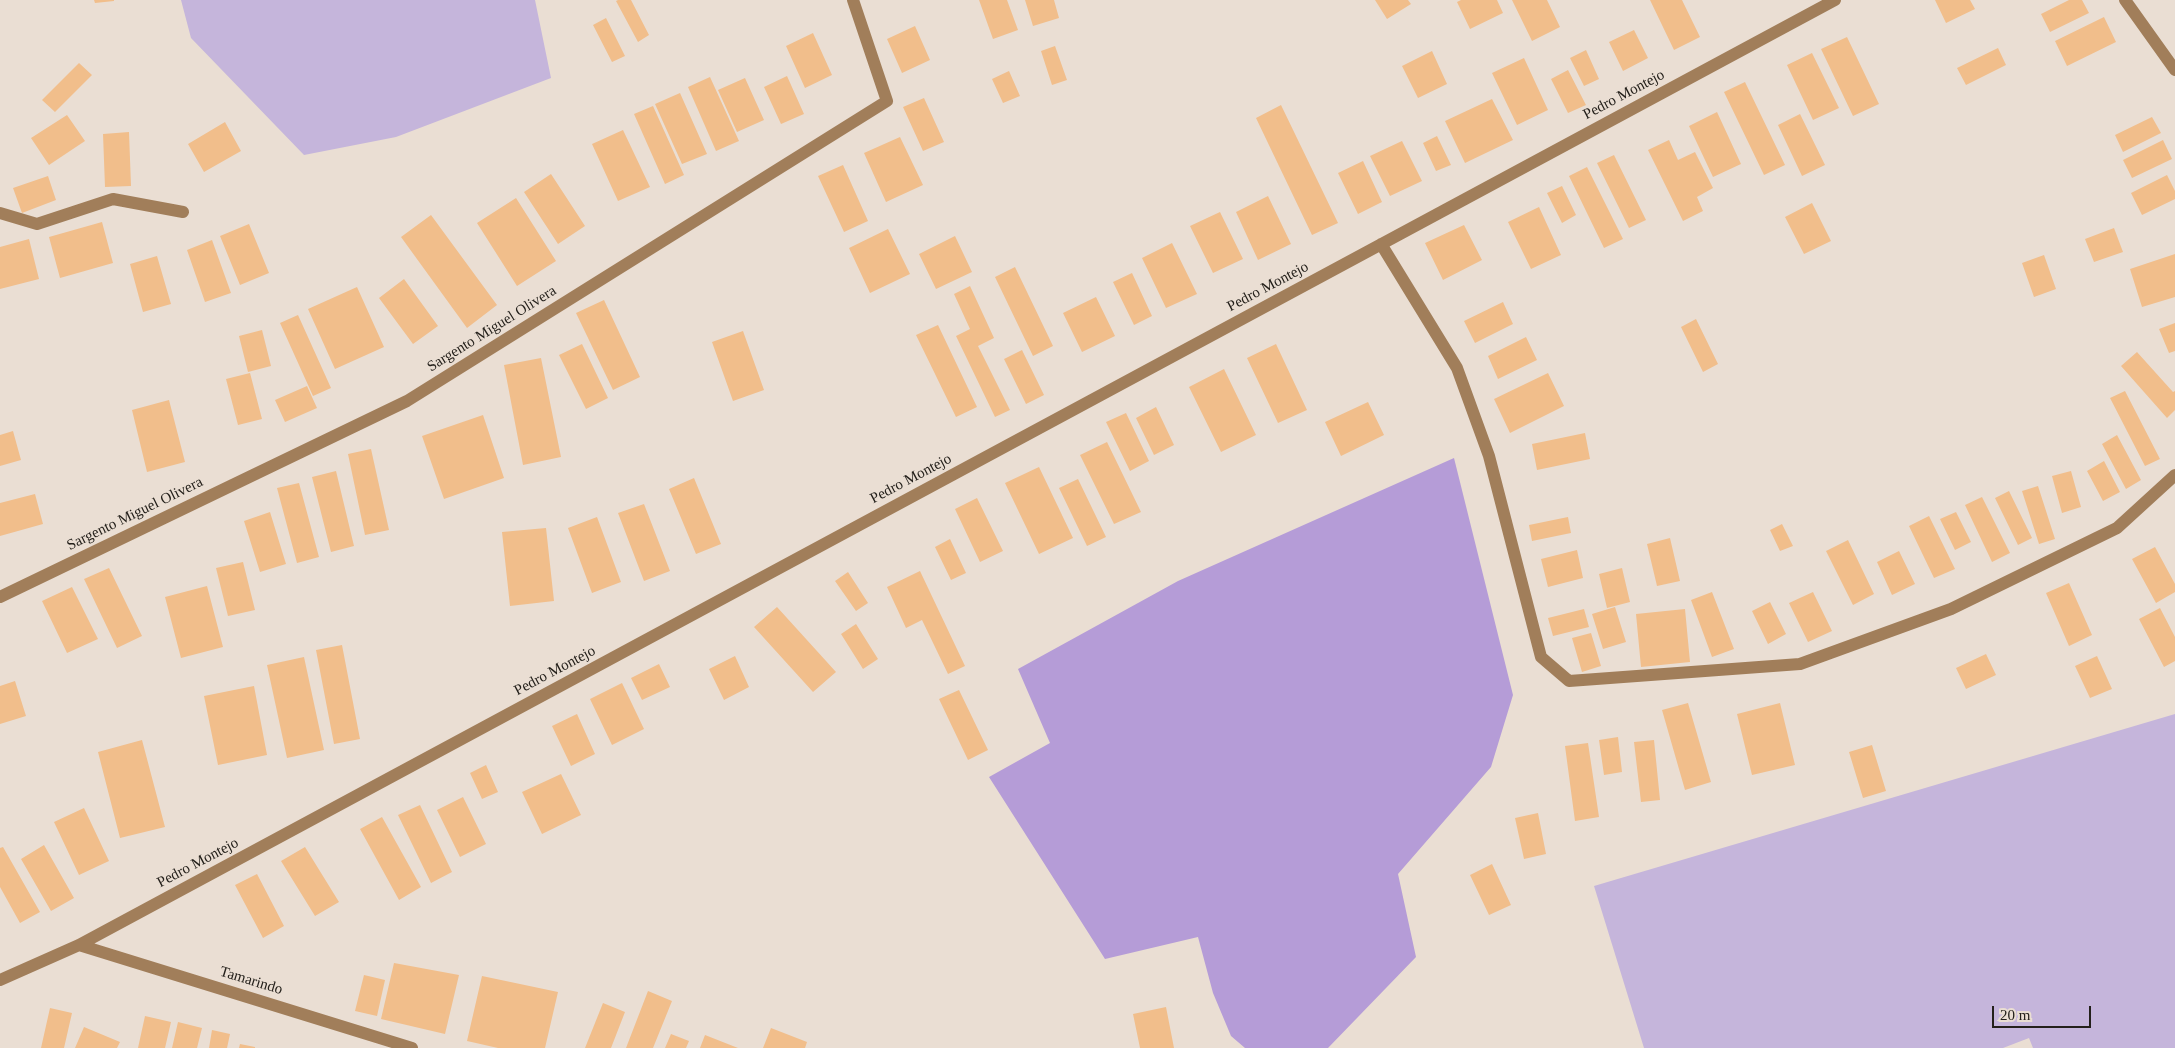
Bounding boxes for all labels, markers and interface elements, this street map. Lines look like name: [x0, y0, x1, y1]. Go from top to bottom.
street label: Pedro Montejo: [1580, 66, 1668, 124]
street label: Pedro Montejo: [1224, 258, 1312, 316]
street label: Sargento Miguel Olivera: [424, 282, 560, 376]
street label: Pedro Montejo: [867, 450, 955, 508]
street label: Sargento Miguel Olivera: [64, 473, 206, 555]
street label: Pedro Montejo: [511, 642, 599, 700]
street label: Pedro Montejo: [154, 834, 242, 892]
street label: Tamarindo: [217, 963, 285, 999]
scale bar: [1995, 996, 2094, 1028]
text: 20 m: [2000, 1007, 2030, 1023]

